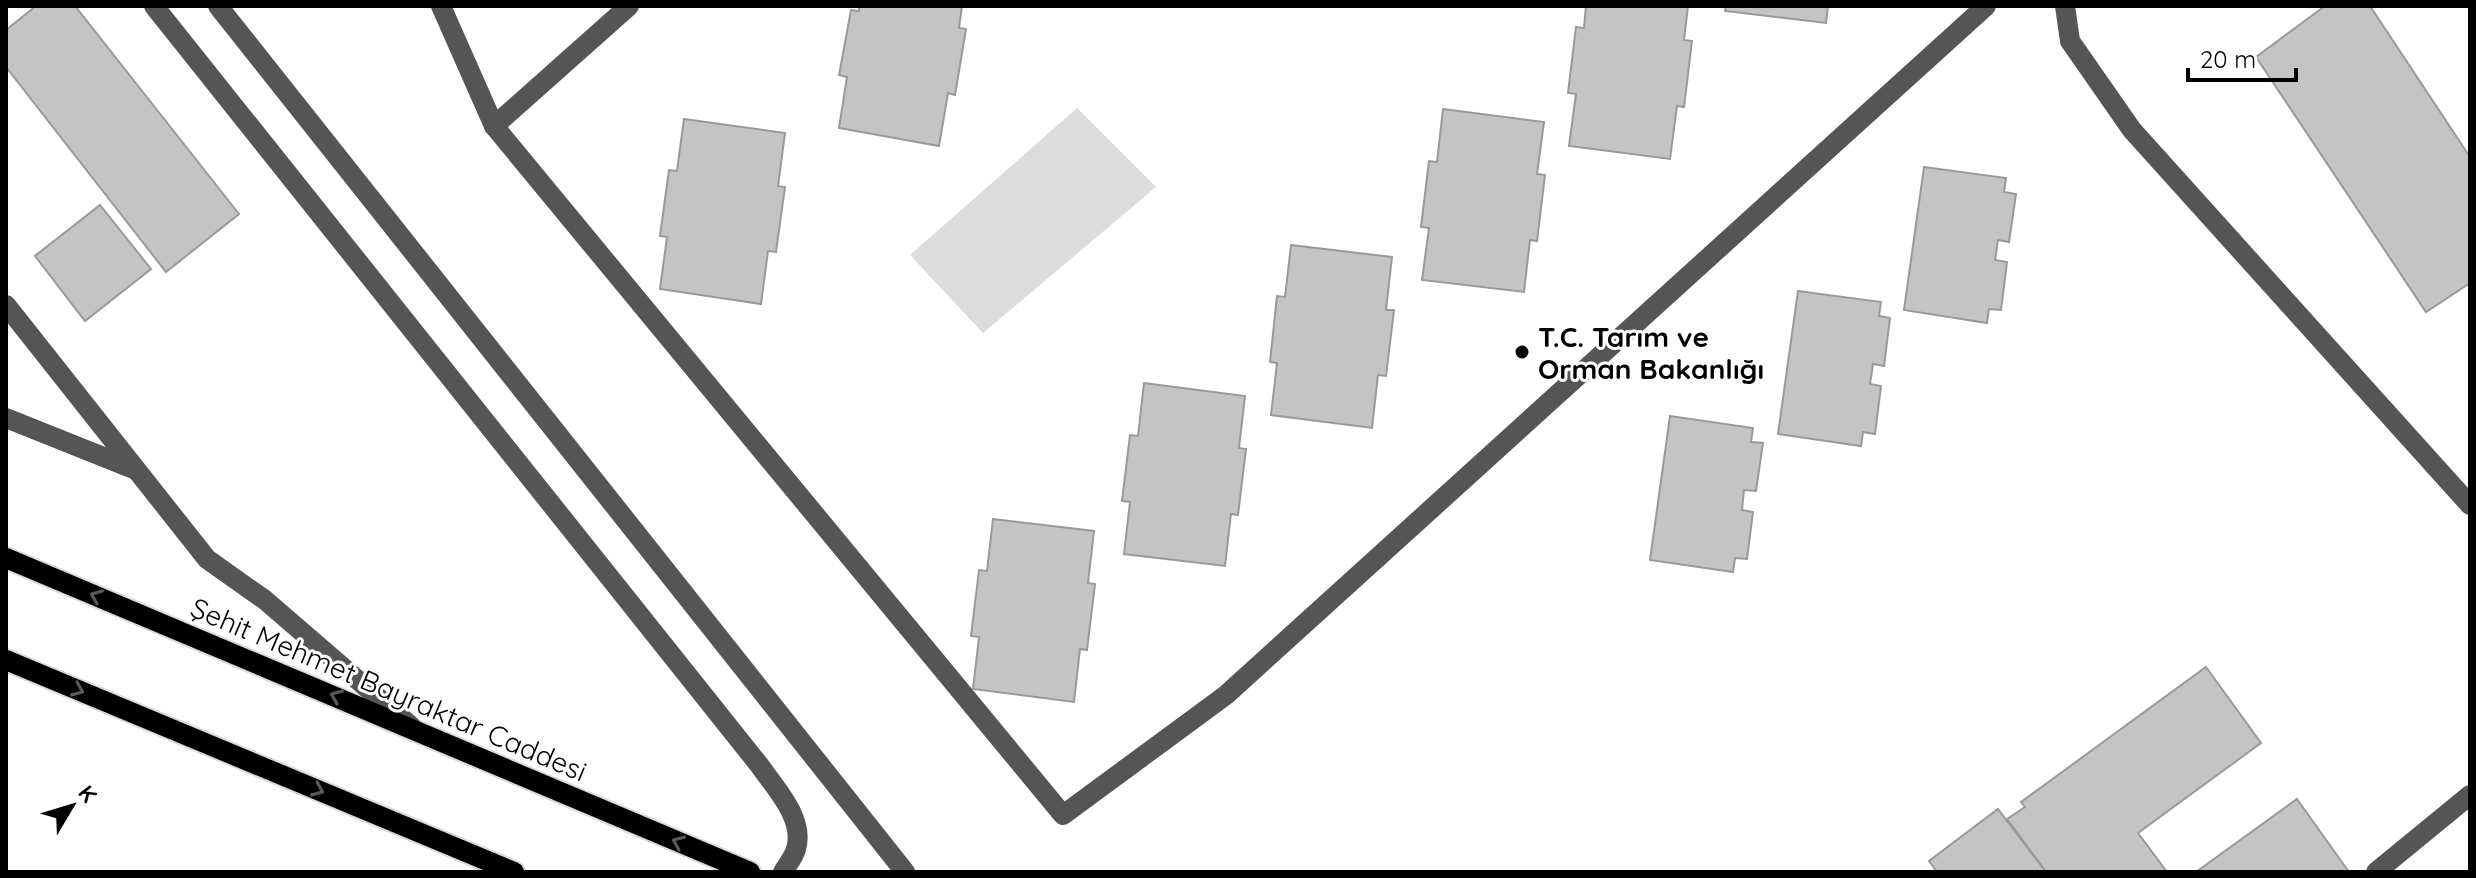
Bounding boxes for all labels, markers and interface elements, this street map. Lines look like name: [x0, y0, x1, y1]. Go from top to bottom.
scale bar: [2188, 32, 2296, 82]
text: 20 m: [2200, 44, 2256, 74]
place label: T.C. Tarım ve Orman Bakanlığı: [1538, 319, 1764, 386]
marker: T.C. Tarım ve Orman Bakanlığı: [1513, 343, 1531, 361]
one-way arrow: [90, 589, 104, 606]
street label: Şehit Mehmet Bayraktar Caddesi: [186, 590, 592, 788]
one-way arrow: [70, 680, 84, 696]
one-way arrow: [330, 690, 344, 706]
north arrow: [32, 766, 112, 846]
text: K: [72, 779, 103, 808]
one-way arrow: [310, 781, 324, 797]
one-way arrow: [672, 835, 686, 851]

